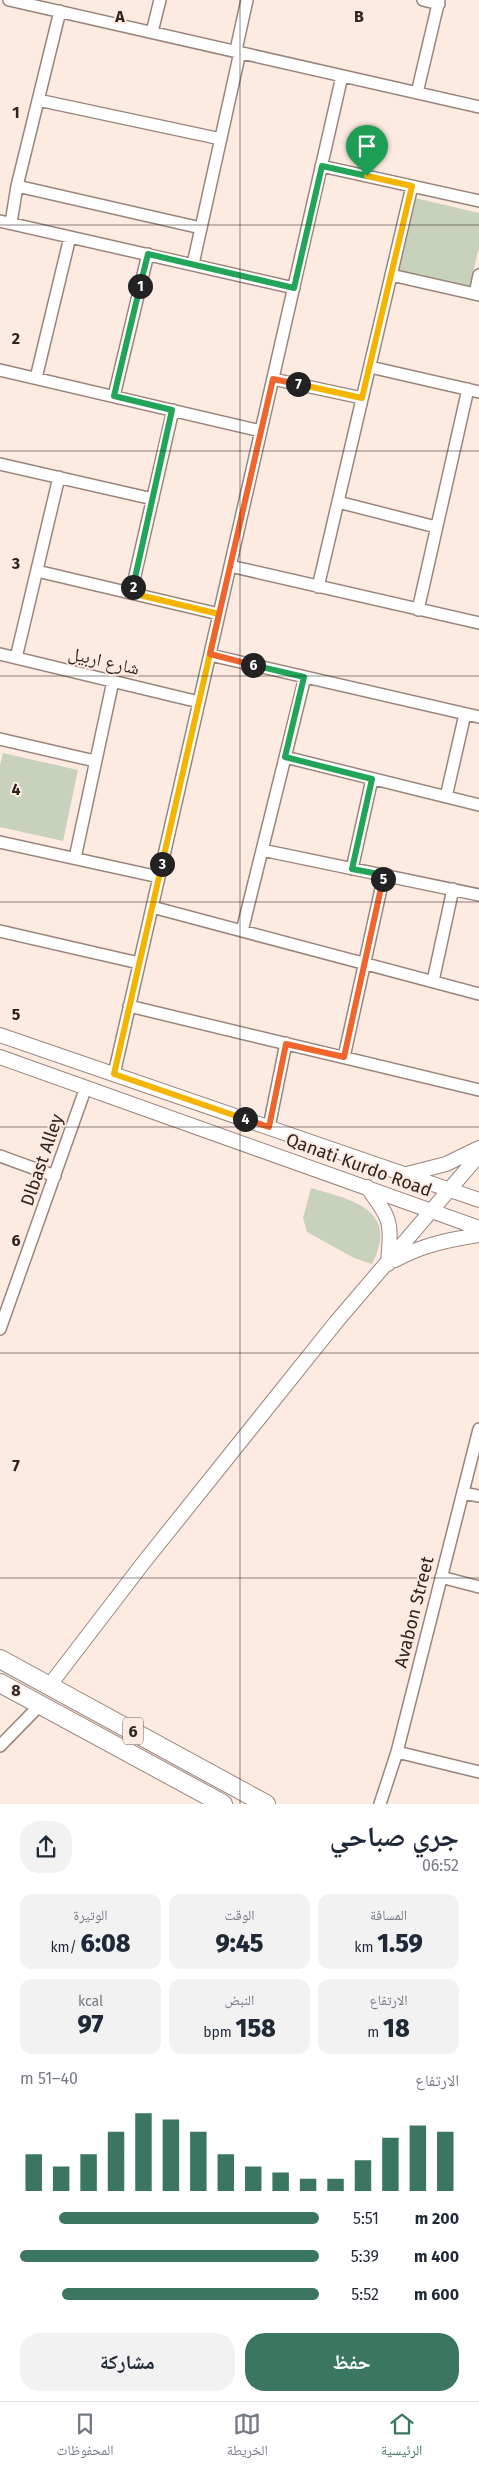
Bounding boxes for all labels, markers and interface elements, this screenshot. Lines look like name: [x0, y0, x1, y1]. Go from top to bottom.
text: A: [114, 7, 125, 26]
text: B: [354, 7, 364, 26]
text: 1: [12, 103, 20, 122]
pin: [346, 125, 388, 176]
icon: arrive: [353, 132, 381, 160]
pin: 1: [128, 274, 152, 298]
text: 1: [137, 278, 144, 295]
text: 2: [12, 329, 20, 348]
pin: 7: [286, 372, 310, 396]
text: 7: [295, 376, 302, 393]
text: 3: [11, 554, 20, 573]
pin: 2: [120, 574, 146, 600]
text: 2: [130, 579, 137, 596]
street label: شارع اربيل: [66, 642, 142, 680]
pin: 6: [240, 652, 266, 678]
text: 6: [250, 657, 257, 674]
text: 4: [11, 780, 21, 799]
pin: 3: [150, 852, 174, 876]
text: 3: [159, 856, 166, 873]
pin: 5: [370, 866, 396, 892]
text: 5: [380, 871, 387, 888]
text: 5: [12, 1005, 21, 1024]
pin: 4: [232, 1106, 258, 1132]
street label: Dlbast Alley: [16, 1111, 68, 1209]
text: 4: [242, 1111, 249, 1128]
street label: Qanati Kurdo Road: [283, 1128, 435, 1202]
text: 6: [11, 1231, 21, 1250]
text: 7: [12, 1456, 20, 1475]
street label: Avabon Street: [390, 1554, 439, 1670]
text: 8: [11, 1681, 21, 1700]
road number: 6: [123, 1718, 143, 1744]
text: جري صباحي: [330, 1820, 459, 1853]
button: share: [20, 1821, 72, 1873]
text: 06:52: [422, 1856, 459, 1875]
text: الوتيرة: [73, 1907, 108, 1924]
text: الوقت: [224, 1907, 255, 1924]
text: المسافة: [370, 1907, 407, 1924]
text: 6:08: [81, 1929, 131, 1959]
text: 9:45: [216, 1929, 263, 1959]
text: 1.59: [377, 1929, 423, 1959]
text: /km: [50, 1939, 81, 1956]
text: km: [354, 1939, 377, 1956]
text: النبض: [225, 1992, 254, 2009]
text: الارتفاع: [369, 1992, 408, 2009]
text: kcal: [78, 1993, 103, 2010]
text: 97: [78, 2010, 103, 2040]
text: 158: [236, 2014, 276, 2044]
text: 18: [383, 2014, 410, 2044]
text: bpm: [203, 2024, 236, 2041]
text: m: [367, 2024, 383, 2041]
text: 40–51 m: [20, 2069, 78, 2088]
text: الارتفاع: [415, 2071, 459, 2090]
text: 5:51: [353, 2209, 379, 2228]
text: 200 m: [415, 2209, 459, 2228]
text: 5:39: [351, 2247, 379, 2266]
text: 400 m: [414, 2247, 459, 2266]
text: 5:52: [351, 2285, 379, 2304]
text: 600 m: [414, 2285, 459, 2304]
button: مشاركة: [20, 2333, 235, 2391]
button: حفظ: [245, 2333, 459, 2391]
tab: المحفوظات: [57, 2410, 114, 2464]
tab: الخريطة: [227, 2410, 268, 2464]
tab: الرئيسية: [381, 2410, 422, 2464]

